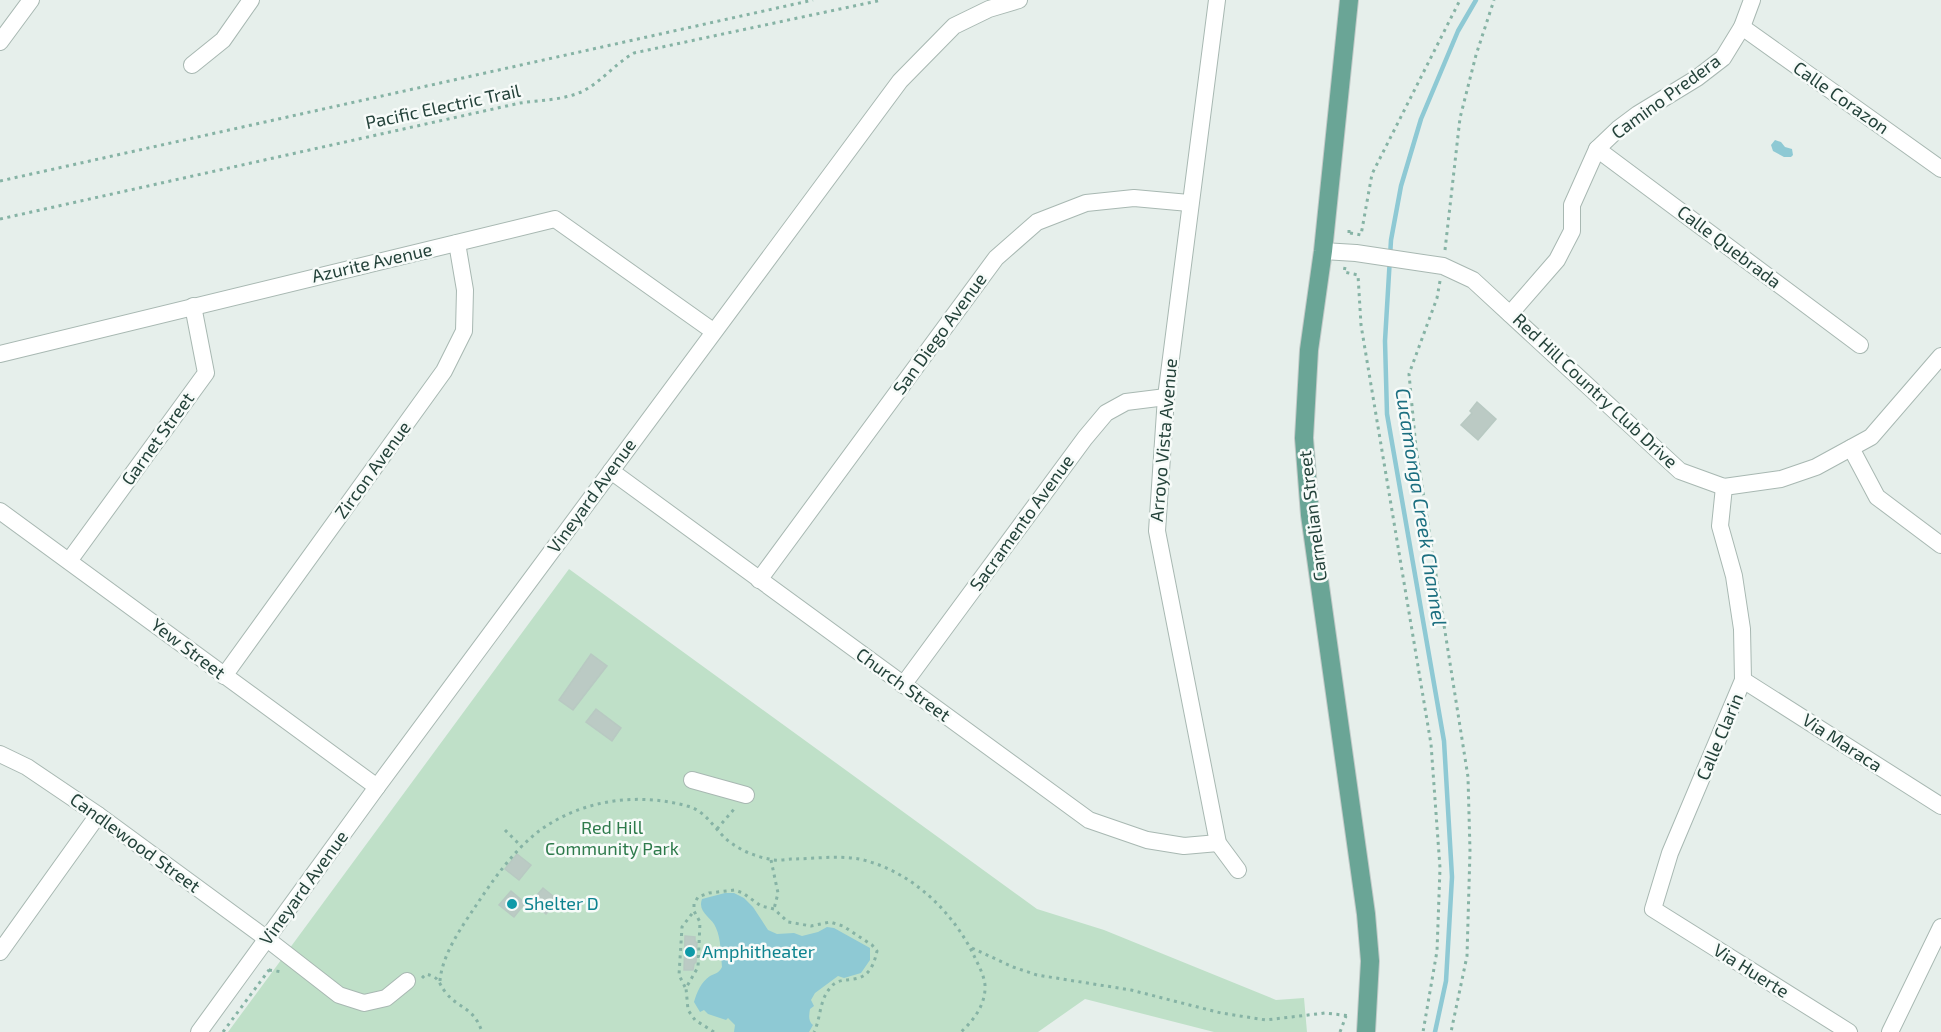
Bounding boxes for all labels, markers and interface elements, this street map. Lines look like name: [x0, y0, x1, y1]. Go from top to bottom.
street label: Camino Predera: [1607, 49, 1724, 143]
street label: Calle Corazon: [1789, 56, 1894, 138]
street label: Pacific Electric Trail: [363, 79, 523, 133]
street label: Calle Quebrada: [1673, 200, 1786, 292]
street label: Azurite Avenue: [309, 238, 434, 287]
street label: San Diego Avenue: [888, 268, 991, 398]
street label: Red Hill Country Club Drive: [1509, 308, 1683, 472]
street label: Arroyo Vista Avenue: [1145, 357, 1181, 523]
water label: Cucamonga Creek Channel: [1391, 386, 1453, 628]
street label: Garnet Street: [116, 388, 198, 489]
street label: Zircon Avenue: [330, 416, 415, 522]
street label: Vineyard Avenue: [542, 434, 640, 557]
street label: Carnelian Street: [1293, 449, 1331, 583]
street label: Sacramento Avenue: [964, 450, 1078, 595]
street label: Yew Street: [147, 613, 230, 683]
street label: Church Street: [852, 643, 955, 726]
street label: Calle Clarin: [1691, 690, 1747, 783]
street label: Via Maraca: [1798, 708, 1887, 776]
street label: Candlewood Street: [66, 788, 205, 897]
park label: Red Hill Community Park: [545, 816, 679, 859]
street label: Vineyard Avenue: [254, 826, 352, 949]
place label: Shelter D: [524, 892, 599, 914]
marker: Shelter D: [505, 897, 519, 911]
street label: Via Huerte: [1710, 938, 1793, 1002]
place label: Amphitheater: [702, 940, 815, 962]
marker: Amphitheater: [683, 945, 697, 959]

